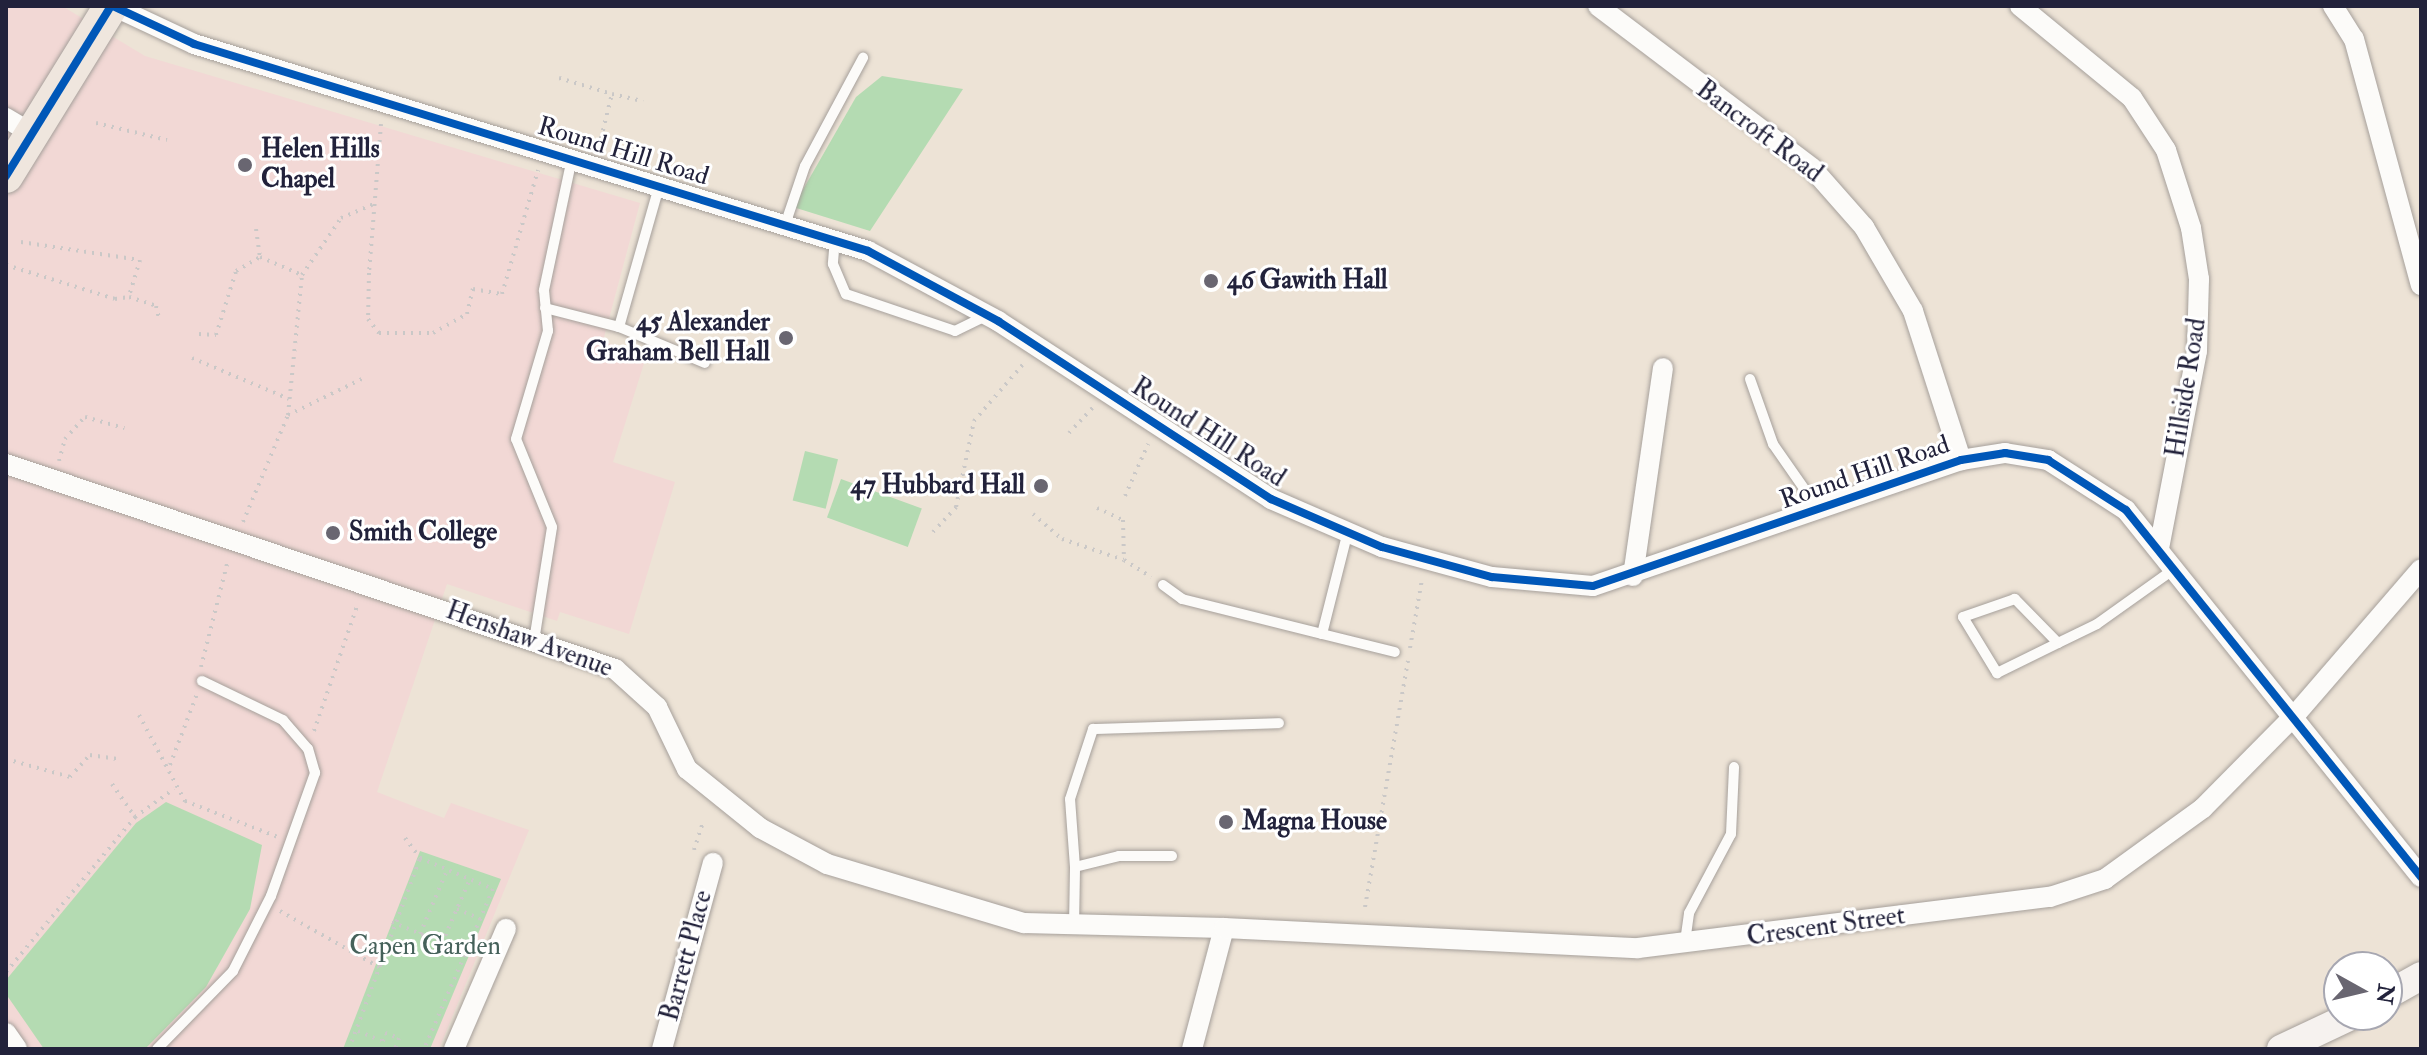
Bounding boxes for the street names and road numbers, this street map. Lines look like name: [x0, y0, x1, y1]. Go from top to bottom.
street label: Bancroft Road: [1690, 74, 1828, 190]
street label: Round Hill Road: [534, 111, 712, 193]
street label: Hillside Road: [2161, 316, 2213, 460]
street label: Round Hill Road: [1125, 372, 1291, 494]
street label: Round Hill Road: [1776, 429, 1954, 517]
street label: Henshaw Avenue: [441, 595, 617, 685]
street label: Barrett Place: [655, 887, 719, 1025]
street label: Crescent Street: [1745, 900, 1907, 954]

